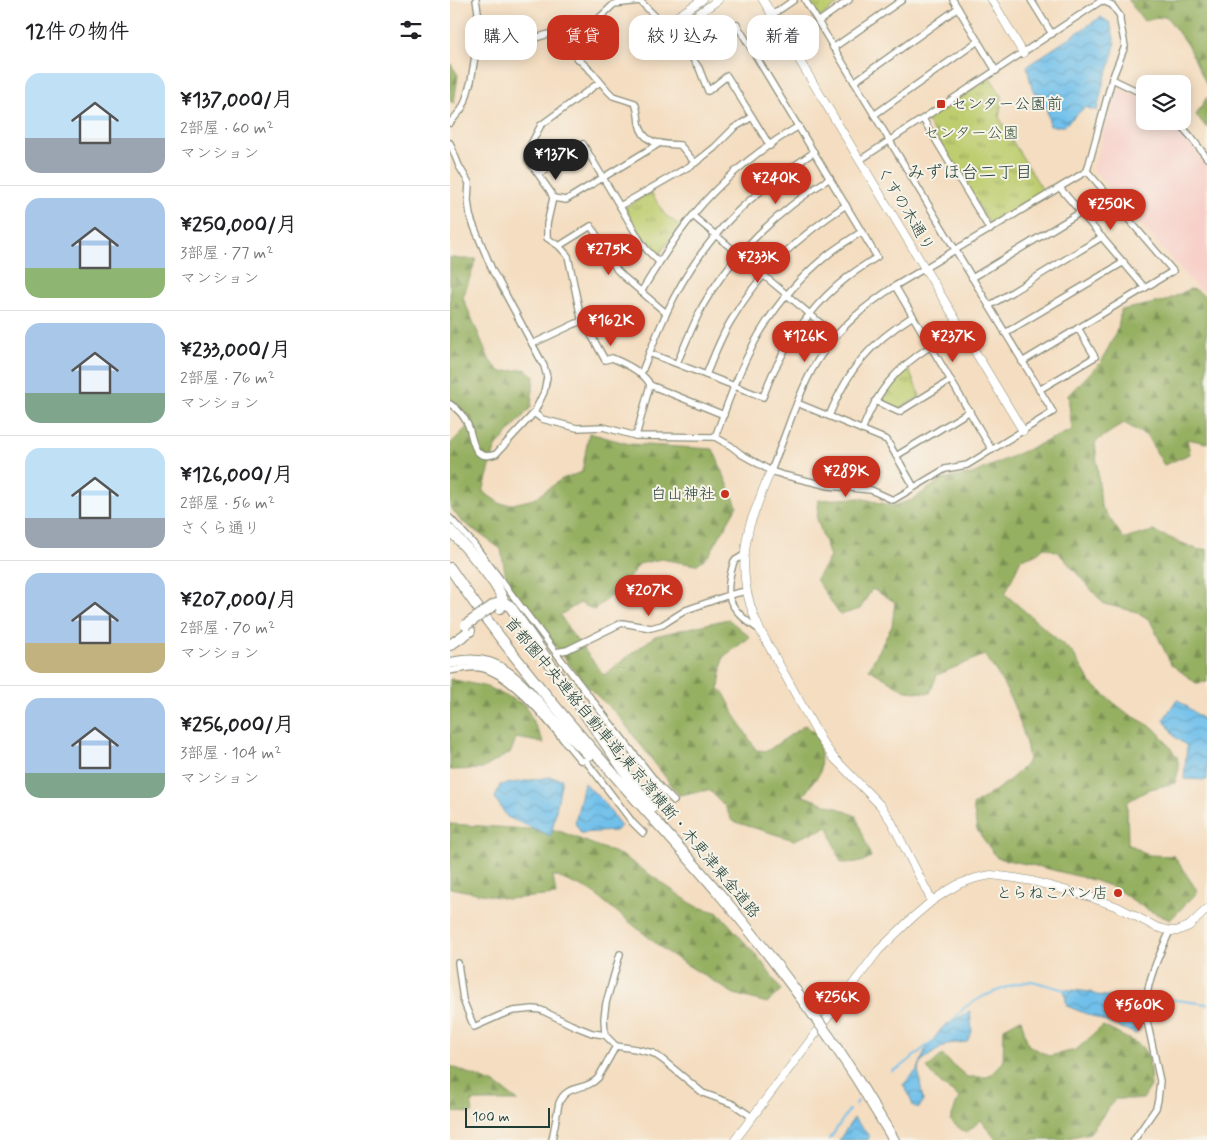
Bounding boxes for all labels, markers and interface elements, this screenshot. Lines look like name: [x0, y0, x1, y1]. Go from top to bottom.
chip: 購入: [465, 15, 537, 60]
chip: 賃貸: [547, 15, 619, 60]
chip: 絞り込み: [629, 15, 737, 60]
chip: 新着: [747, 15, 819, 60]
icon: filters: [397, 16, 425, 44]
text: 12件の物件: [25, 18, 129, 46]
map controls: [1136, 75, 1191, 130]
button: layers: [1136, 75, 1191, 130]
text: ¥137,000/月: [180, 86, 293, 114]
icon: home: [65, 93, 125, 153]
place label: センター公園前: [951, 94, 1062, 115]
marker: センター公園前: [935, 98, 947, 110]
text: 2部屋 · 60 m²: [180, 118, 274, 139]
park label: センター公園: [923, 123, 1019, 144]
pin: ¥137K: [521, 138, 591, 181]
text: マンション: [180, 143, 259, 164]
text: ¥137K: [534, 144, 578, 165]
district label: みずほ台二丁目: [907, 161, 1033, 185]
pin: ¥240K: [741, 162, 811, 205]
street label: くすの木通り: [871, 162, 939, 256]
text: ¥240K: [752, 168, 800, 189]
pin: ¥250K: [1076, 188, 1146, 231]
text: ¥250K: [1088, 194, 1134, 215]
text: ¥250,000/月: [180, 211, 297, 239]
icon: home: [65, 218, 125, 278]
pin: ¥275K: [574, 234, 644, 276]
text: ¥275K: [586, 239, 632, 260]
pin: ¥233K: [723, 242, 793, 284]
text: 3部屋 · 77 m²: [180, 243, 273, 264]
text: ¥233K: [737, 247, 779, 268]
text: マンション: [180, 268, 259, 289]
pin: ¥162K: [576, 304, 646, 347]
text: ¥162K: [588, 310, 634, 331]
pin: ¥126K: [770, 320, 840, 363]
pin: ¥237K: [918, 320, 988, 363]
text: ¥126K: [783, 326, 827, 347]
text: ¥237K: [931, 326, 975, 347]
text: ¥233,000/月: [180, 336, 291, 364]
icon: home: [65, 343, 125, 403]
text: 2部屋 · 76 m²: [180, 368, 275, 389]
text: マンション: [180, 393, 259, 414]
pin: ¥289K: [811, 456, 881, 498]
text: ¥126,000/月: [180, 461, 294, 489]
text: ¥289K: [823, 461, 869, 482]
icon: home: [65, 468, 125, 528]
place label: 白山神社: [651, 484, 715, 505]
marker: 白山神社: [719, 488, 731, 500]
text: 2部屋 · 56 m²: [180, 493, 275, 514]
text: さくら通り: [180, 518, 260, 539]
pin: ¥207K: [614, 574, 684, 617]
text: ¥207K: [626, 580, 672, 601]
text: ¥207,000/月: [180, 586, 297, 614]
icon: home: [65, 593, 125, 653]
street label: 首都圏中央連絡自動車道;東京湾横断・木更津東金道路: [499, 613, 765, 923]
text: 2部屋 · 70 m²: [180, 618, 275, 639]
text: マンション: [180, 643, 259, 664]
text: ¥256,000/月: [180, 711, 295, 739]
icon: home: [65, 718, 125, 778]
text: 3部屋 · 104 m²: [180, 743, 281, 764]
text: マンション: [180, 768, 259, 789]
place label: とらねこパン店: [996, 883, 1108, 904]
marker: とらねこパン店: [1112, 887, 1124, 899]
pin: ¥256K: [802, 982, 872, 1024]
text: ¥256K: [815, 987, 859, 1008]
pin: ¥560K: [1104, 990, 1174, 1032]
text: ¥560K: [1115, 995, 1163, 1016]
scale bar: [465, 1105, 550, 1128]
text: 100 m: [472, 1108, 510, 1126]

